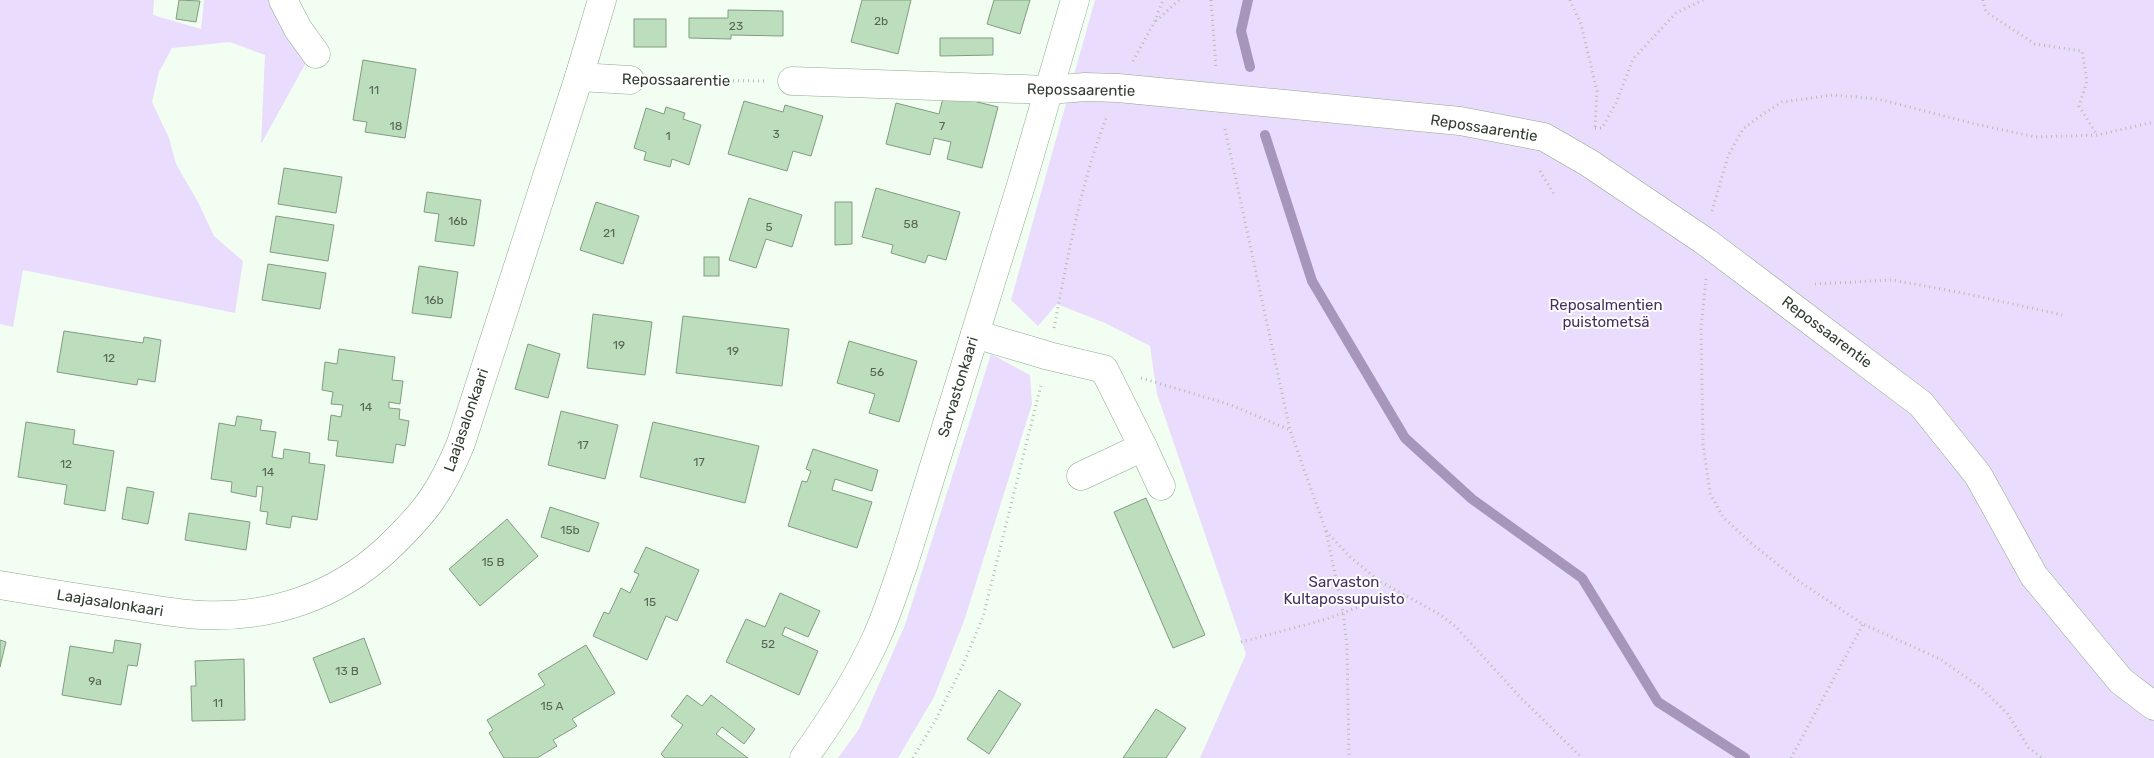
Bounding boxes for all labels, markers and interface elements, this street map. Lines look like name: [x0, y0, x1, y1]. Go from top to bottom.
house number: 2b: [874, 14, 888, 28]
house number: 23: [729, 19, 743, 33]
street label: Repossaarentie: [622, 70, 730, 90]
street label: Repossaarentie: [1027, 80, 1135, 100]
house number: 11: [369, 83, 379, 97]
street label: Repossaarentie: [1429, 111, 1539, 145]
house number: 18: [390, 119, 402, 133]
house number: 7: [939, 119, 945, 133]
house number: 3: [772, 127, 780, 141]
house number: 1: [665, 129, 671, 143]
house number: 16b: [448, 214, 468, 228]
house number: 58: [904, 217, 918, 231]
house number: 5: [765, 220, 773, 234]
house number: 21: [603, 226, 615, 240]
street label: Repossaarentie: [1778, 292, 1876, 372]
house number: 16b: [424, 293, 444, 307]
park label: Reposalmentien puistometsä: [1550, 296, 1662, 331]
street label: Sarvastonkaari: [934, 335, 982, 439]
house number: 19: [613, 338, 625, 352]
house number: 19: [727, 344, 739, 358]
house number: 12: [103, 351, 115, 365]
house number: 56: [870, 365, 884, 379]
street label: Laajasalonkaari: [440, 366, 492, 474]
house number: 14: [360, 400, 373, 414]
house number: 17: [577, 438, 589, 452]
house number: 17: [693, 455, 705, 469]
house number: 12: [60, 457, 72, 471]
house number: 14: [262, 465, 275, 479]
house number: 15b: [560, 523, 580, 537]
house number: 15 B: [481, 555, 505, 569]
park label: Sarvaston Kultapossupuisto: [1283, 573, 1405, 608]
street label: Laajasalonkaari: [55, 586, 165, 620]
house number: 15: [644, 595, 656, 609]
house number: 52: [761, 637, 775, 651]
house number: 13 B: [335, 664, 359, 678]
house number: 9a: [88, 674, 102, 688]
house number: 11: [213, 696, 223, 710]
house number: 15 A: [541, 699, 563, 713]

